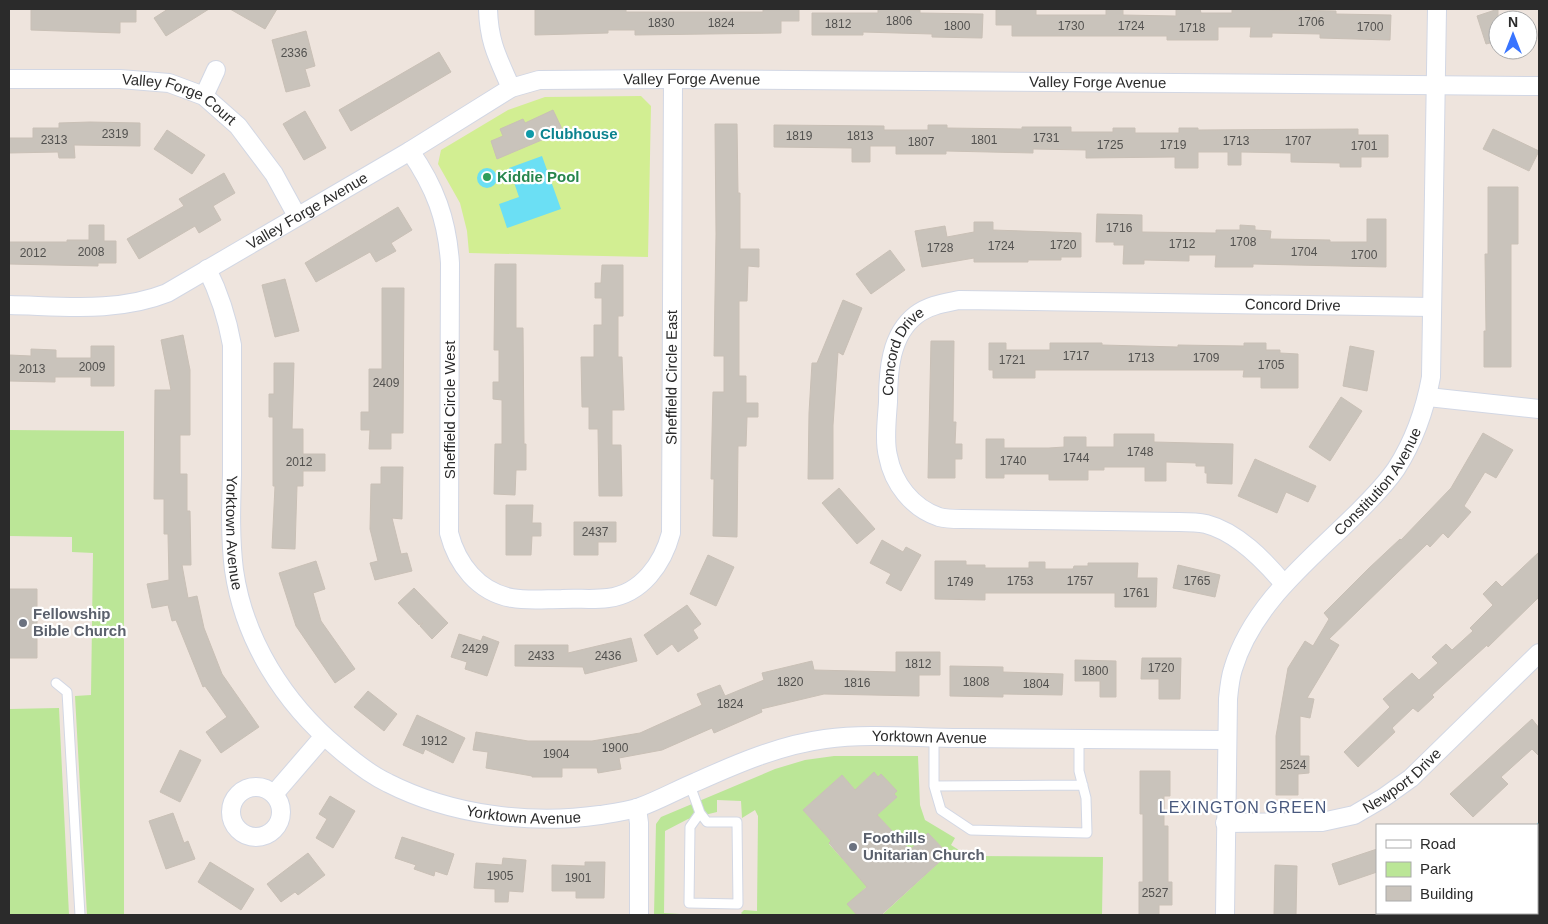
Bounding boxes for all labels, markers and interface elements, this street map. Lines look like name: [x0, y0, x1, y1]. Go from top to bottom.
north arrow: [1488, 10, 1538, 60]
house number: 1806: [886, 14, 913, 28]
text: N: [1508, 14, 1518, 30]
house number: 1706: [1298, 15, 1325, 29]
house number: 1830: [648, 16, 675, 30]
house number: 1824: [708, 16, 735, 30]
house number: 1812: [825, 17, 852, 31]
house number: 1800: [944, 19, 971, 33]
house number: 1730: [1058, 19, 1085, 33]
house number: 1724: [1118, 19, 1145, 33]
house number: 1700: [1357, 20, 1384, 34]
house number: 1718: [1179, 21, 1206, 35]
house number: 2336: [281, 46, 308, 60]
street label: Valley Forge Court: [121, 70, 240, 129]
street label: Valley Forge Avenue: [623, 70, 760, 88]
street label: Valley Forge Avenue: [1029, 73, 1166, 91]
place label: Clubhouse: [540, 125, 618, 142]
house number: 2319: [102, 127, 129, 141]
marker: Clubhouse: [524, 128, 536, 140]
house number: 1819: [786, 129, 813, 143]
house number: 1813: [847, 129, 874, 143]
house number: 1731: [1033, 131, 1060, 145]
house number: 2313: [41, 133, 68, 147]
house number: 1801: [971, 133, 998, 147]
house number: 1713: [1223, 134, 1250, 148]
house number: 1707: [1285, 134, 1312, 148]
house number: 1807: [908, 135, 935, 149]
house number: 1725: [1097, 138, 1124, 152]
house number: 1719: [1160, 138, 1187, 152]
house number: 1701: [1351, 139, 1378, 153]
place label: Kiddie Pool: [497, 168, 580, 185]
street label: Valley Forge Avenue: [243, 169, 370, 253]
marker: Kiddie Pool: [481, 171, 493, 183]
house number: 1716: [1106, 221, 1133, 235]
house number: 1708: [1230, 235, 1257, 249]
house number: 1712: [1169, 237, 1196, 251]
house number: 1720: [1050, 238, 1077, 252]
house number: 1724: [988, 239, 1015, 253]
house number: 1728: [927, 241, 954, 255]
house number: 2008: [78, 245, 105, 259]
house number: 1704: [1291, 245, 1318, 259]
house number: 2012: [20, 246, 47, 260]
house number: 1700: [1351, 248, 1378, 262]
street label: Concord Drive: [1245, 295, 1341, 314]
street label: Concord Drive: [879, 303, 927, 396]
street label: Sheffield Circle East: [662, 309, 680, 445]
street label: Sheffield Circle West: [441, 340, 458, 479]
house number: 1717: [1063, 349, 1090, 363]
house number: 1713: [1128, 351, 1155, 365]
house number: 1709: [1193, 351, 1220, 365]
house number: 1721: [999, 353, 1026, 367]
house number: 1705: [1258, 358, 1285, 372]
house number: 2009: [79, 360, 106, 374]
house number: 2013: [19, 362, 46, 376]
house number: 2409: [373, 376, 400, 390]
street label: Constitution Avenue: [1330, 425, 1424, 539]
house number: 1748: [1127, 445, 1154, 459]
house number: 1744: [1063, 451, 1090, 465]
house number: 1740: [1000, 454, 1027, 468]
house number: 2012: [286, 455, 313, 469]
street label: Yorktown Avenue: [223, 475, 246, 591]
house number: 2437: [582, 525, 609, 539]
house number: 1753: [1007, 574, 1034, 588]
house number: 1757: [1067, 574, 1094, 588]
house number: 1765: [1184, 574, 1211, 588]
house number: 1749: [947, 575, 974, 589]
house number: 1761: [1123, 586, 1150, 600]
place label: Fellowship Bible Church: [33, 605, 126, 639]
marker: Fellowship Bible Church: [17, 617, 29, 629]
house number: 2429: [462, 642, 489, 656]
house number: 2433: [528, 649, 555, 663]
house number: 2436: [595, 649, 622, 663]
house number: 1812: [905, 657, 932, 671]
house number: 1720: [1148, 661, 1175, 675]
house number: 1800: [1082, 664, 1109, 678]
house number: 1820: [777, 675, 804, 689]
house number: 1808: [963, 675, 990, 689]
house number: 1816: [844, 676, 871, 690]
house number: 1804: [1023, 677, 1050, 691]
house number: 1824: [717, 697, 744, 711]
street label: Yorktown Avenue: [872, 727, 987, 746]
house number: 1912: [421, 734, 448, 748]
house number: 1900: [602, 741, 629, 755]
street label: Newport Drive: [1360, 744, 1444, 816]
house number: 1904: [543, 747, 570, 761]
house number: 2524: [1280, 758, 1307, 772]
district label: LEXINGTON GREEN: [1159, 799, 1327, 816]
street label: Yorktown Avenue: [465, 801, 581, 827]
legend: [1376, 824, 1538, 914]
place label: Foothills Unitarian Church: [863, 829, 985, 863]
text: Road: [1420, 835, 1456, 852]
marker: Foothills Unitarian Church: [847, 841, 859, 853]
text: Park: [1420, 860, 1451, 877]
house number: 1905: [487, 869, 514, 883]
house number: 1901: [565, 871, 592, 885]
text: Building: [1420, 885, 1473, 902]
house number: 2527: [1142, 886, 1169, 900]

